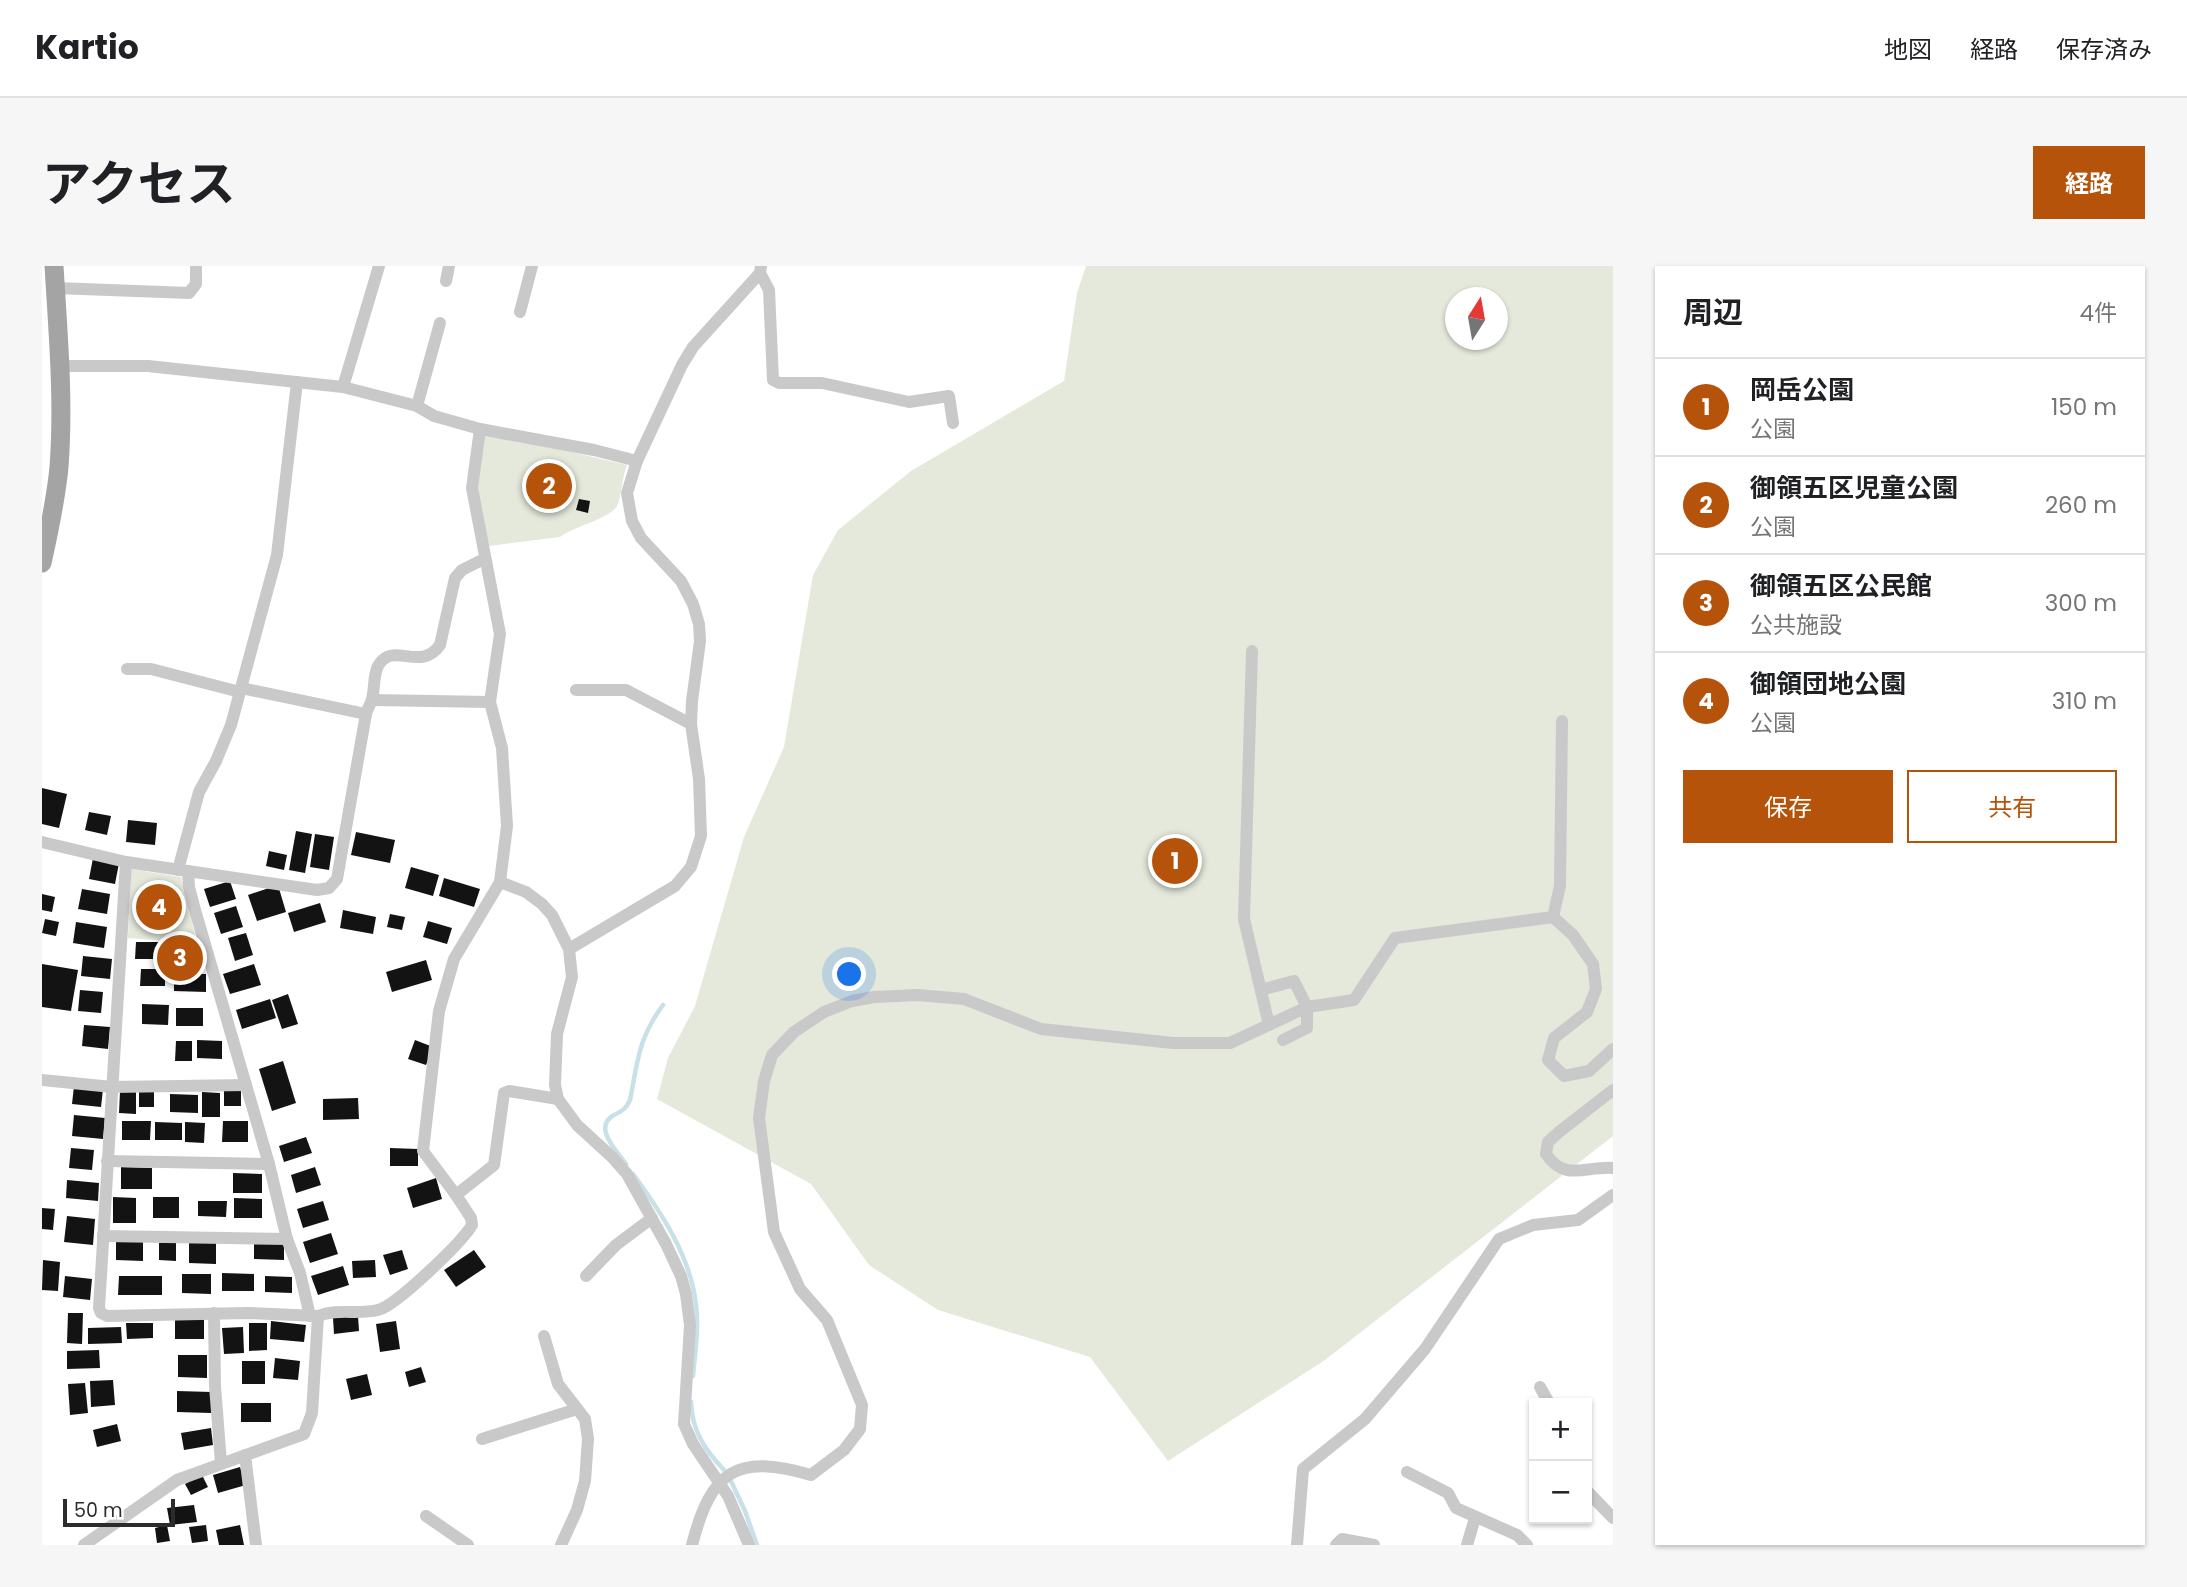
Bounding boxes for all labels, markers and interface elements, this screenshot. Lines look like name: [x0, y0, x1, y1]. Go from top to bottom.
text: Kartio: [35, 24, 139, 71]
text: 地図: [1884, 33, 1932, 66]
text: 経路: [1970, 33, 2018, 66]
text: 保存済み: [2056, 33, 2152, 66]
button: 経路: [2033, 146, 2145, 219]
text: アクセス: [42, 150, 236, 218]
north arrow: [1445, 287, 1508, 350]
text: 周辺: [1683, 291, 1743, 334]
text: 4件: [2080, 297, 2117, 329]
text: 岡岳公園: [1750, 372, 1854, 408]
text: 1: [1702, 391, 1710, 423]
text: 150 m: [2051, 391, 2117, 423]
text: 公園: [1750, 413, 1796, 445]
pin: 2: [526, 460, 572, 512]
text: 御領五区児童公園: [1750, 470, 1958, 506]
text: 2: [1699, 489, 1713, 521]
text: 260 m: [2045, 489, 2117, 521]
text: 公園: [1750, 511, 1796, 543]
text: 御領五区公民館: [1750, 568, 1932, 604]
text: 3: [1699, 587, 1713, 619]
text: 300 m: [2045, 587, 2117, 619]
text: 公共施設: [1750, 609, 1842, 641]
text: 御領団地公園: [1750, 666, 1906, 702]
text: 4: [1698, 685, 1714, 717]
text: 310 m: [2052, 685, 2117, 717]
text: 公園: [1750, 707, 1796, 739]
button: 保存: [1683, 770, 1893, 843]
button: 共有: [1907, 770, 2117, 843]
pin: 1: [1152, 835, 1198, 887]
pin: 4: [136, 881, 182, 933]
pin: 3: [157, 932, 203, 984]
your location: [832, 957, 866, 991]
map controls: [1529, 1398, 1592, 1524]
button: +: [1529, 1398, 1592, 1461]
button: −: [1529, 1461, 1592, 1524]
scale bar: [63, 1496, 175, 1528]
text: 50 m: [74, 1497, 123, 1524]

